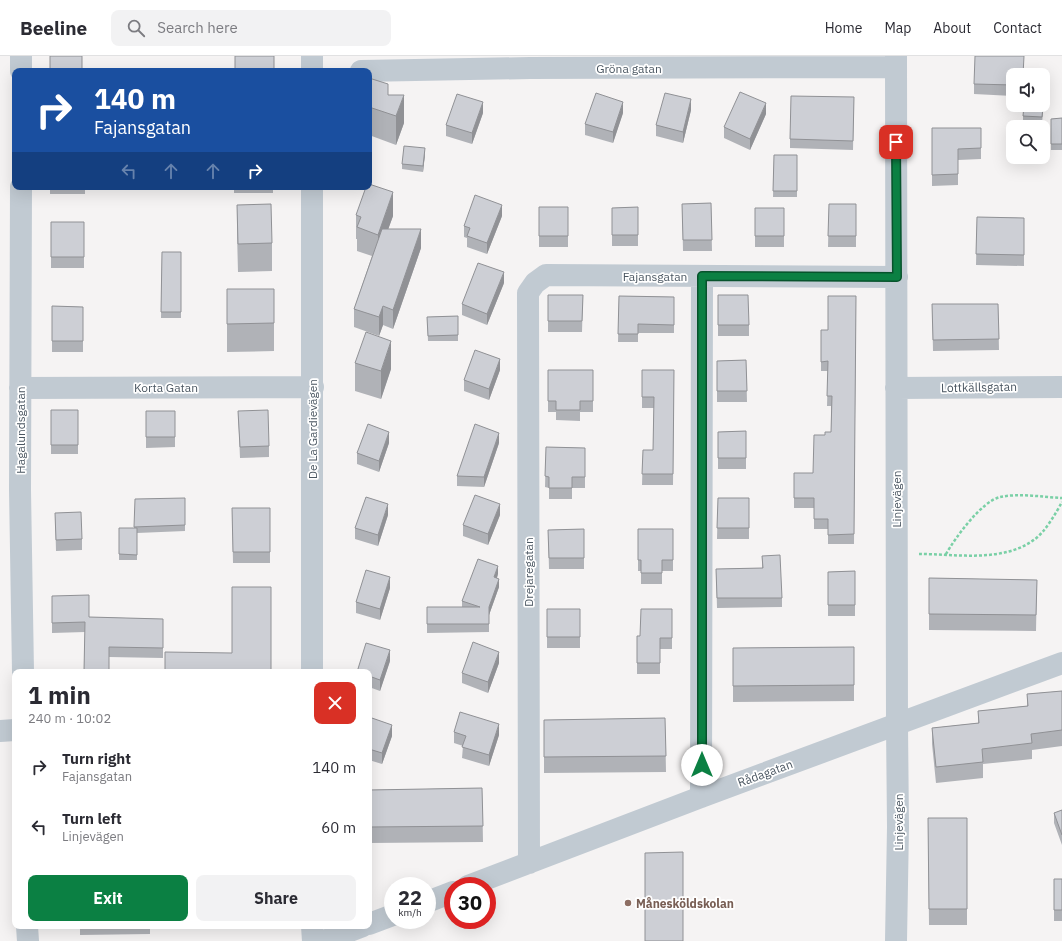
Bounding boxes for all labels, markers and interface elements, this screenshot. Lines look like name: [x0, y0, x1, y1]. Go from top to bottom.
search box: [111, 10, 391, 46]
text: Beeline: [20, 16, 87, 40]
icon: search: [125, 17, 147, 39]
text: Search here: [157, 18, 238, 37]
text: Home: [825, 19, 862, 37]
text: Map: [884, 19, 911, 37]
text: About: [933, 19, 971, 37]
text: Contact: [993, 19, 1042, 37]
street label: Gröna gatan: [596, 61, 662, 76]
map controls: [1006, 68, 1050, 164]
button: sound: [1006, 68, 1050, 112]
text: 140 m: [94, 80, 176, 117]
icon: right: [28, 84, 80, 136]
text: Fajansgatan: [94, 116, 191, 139]
button: search: [1006, 120, 1050, 164]
pin: [879, 125, 913, 159]
icon: arrive: [885, 131, 907, 153]
icon: left: [118, 160, 140, 182]
icon: ahead: [160, 160, 182, 182]
icon: ahead: [202, 160, 224, 182]
icon: right: [244, 160, 266, 182]
street label: Fajansgatan: [623, 269, 687, 284]
street label: De La Gardievägen: [305, 379, 320, 479]
street label: Lottkällsgatan: [941, 379, 1017, 395]
street label: Korta Gatan: [134, 380, 198, 395]
street label: Hagalundsgatan: [13, 386, 28, 474]
street label: Linjevägen: [889, 470, 904, 528]
street label: Drejaregatan: [521, 537, 536, 607]
text: 1 min: [28, 679, 91, 711]
button: close: [314, 682, 356, 724]
text: 240 m · 10:02: [28, 710, 111, 727]
position arrow: [681, 744, 723, 786]
text: Turn right: [62, 749, 131, 768]
icon: right: [28, 756, 50, 778]
street label: Rådagatan: [735, 756, 795, 790]
text: 140 m: [312, 758, 356, 777]
text: Fajansgatan: [62, 768, 132, 785]
street label: Linjevägen: [891, 793, 906, 851]
text: Turn left: [62, 809, 122, 828]
icon: left: [28, 816, 50, 838]
text: 60 m: [321, 818, 356, 837]
text: Linjevägen: [62, 828, 124, 845]
button: Exit: [28, 875, 188, 921]
button: Share: [196, 875, 356, 921]
speed limit sign: 30: [444, 877, 496, 929]
text: 22: [398, 884, 422, 911]
place label: Månesköldskolan: [636, 896, 734, 911]
marker: Månesköldskolan: [623, 898, 633, 908]
text: km/h: [398, 906, 422, 919]

